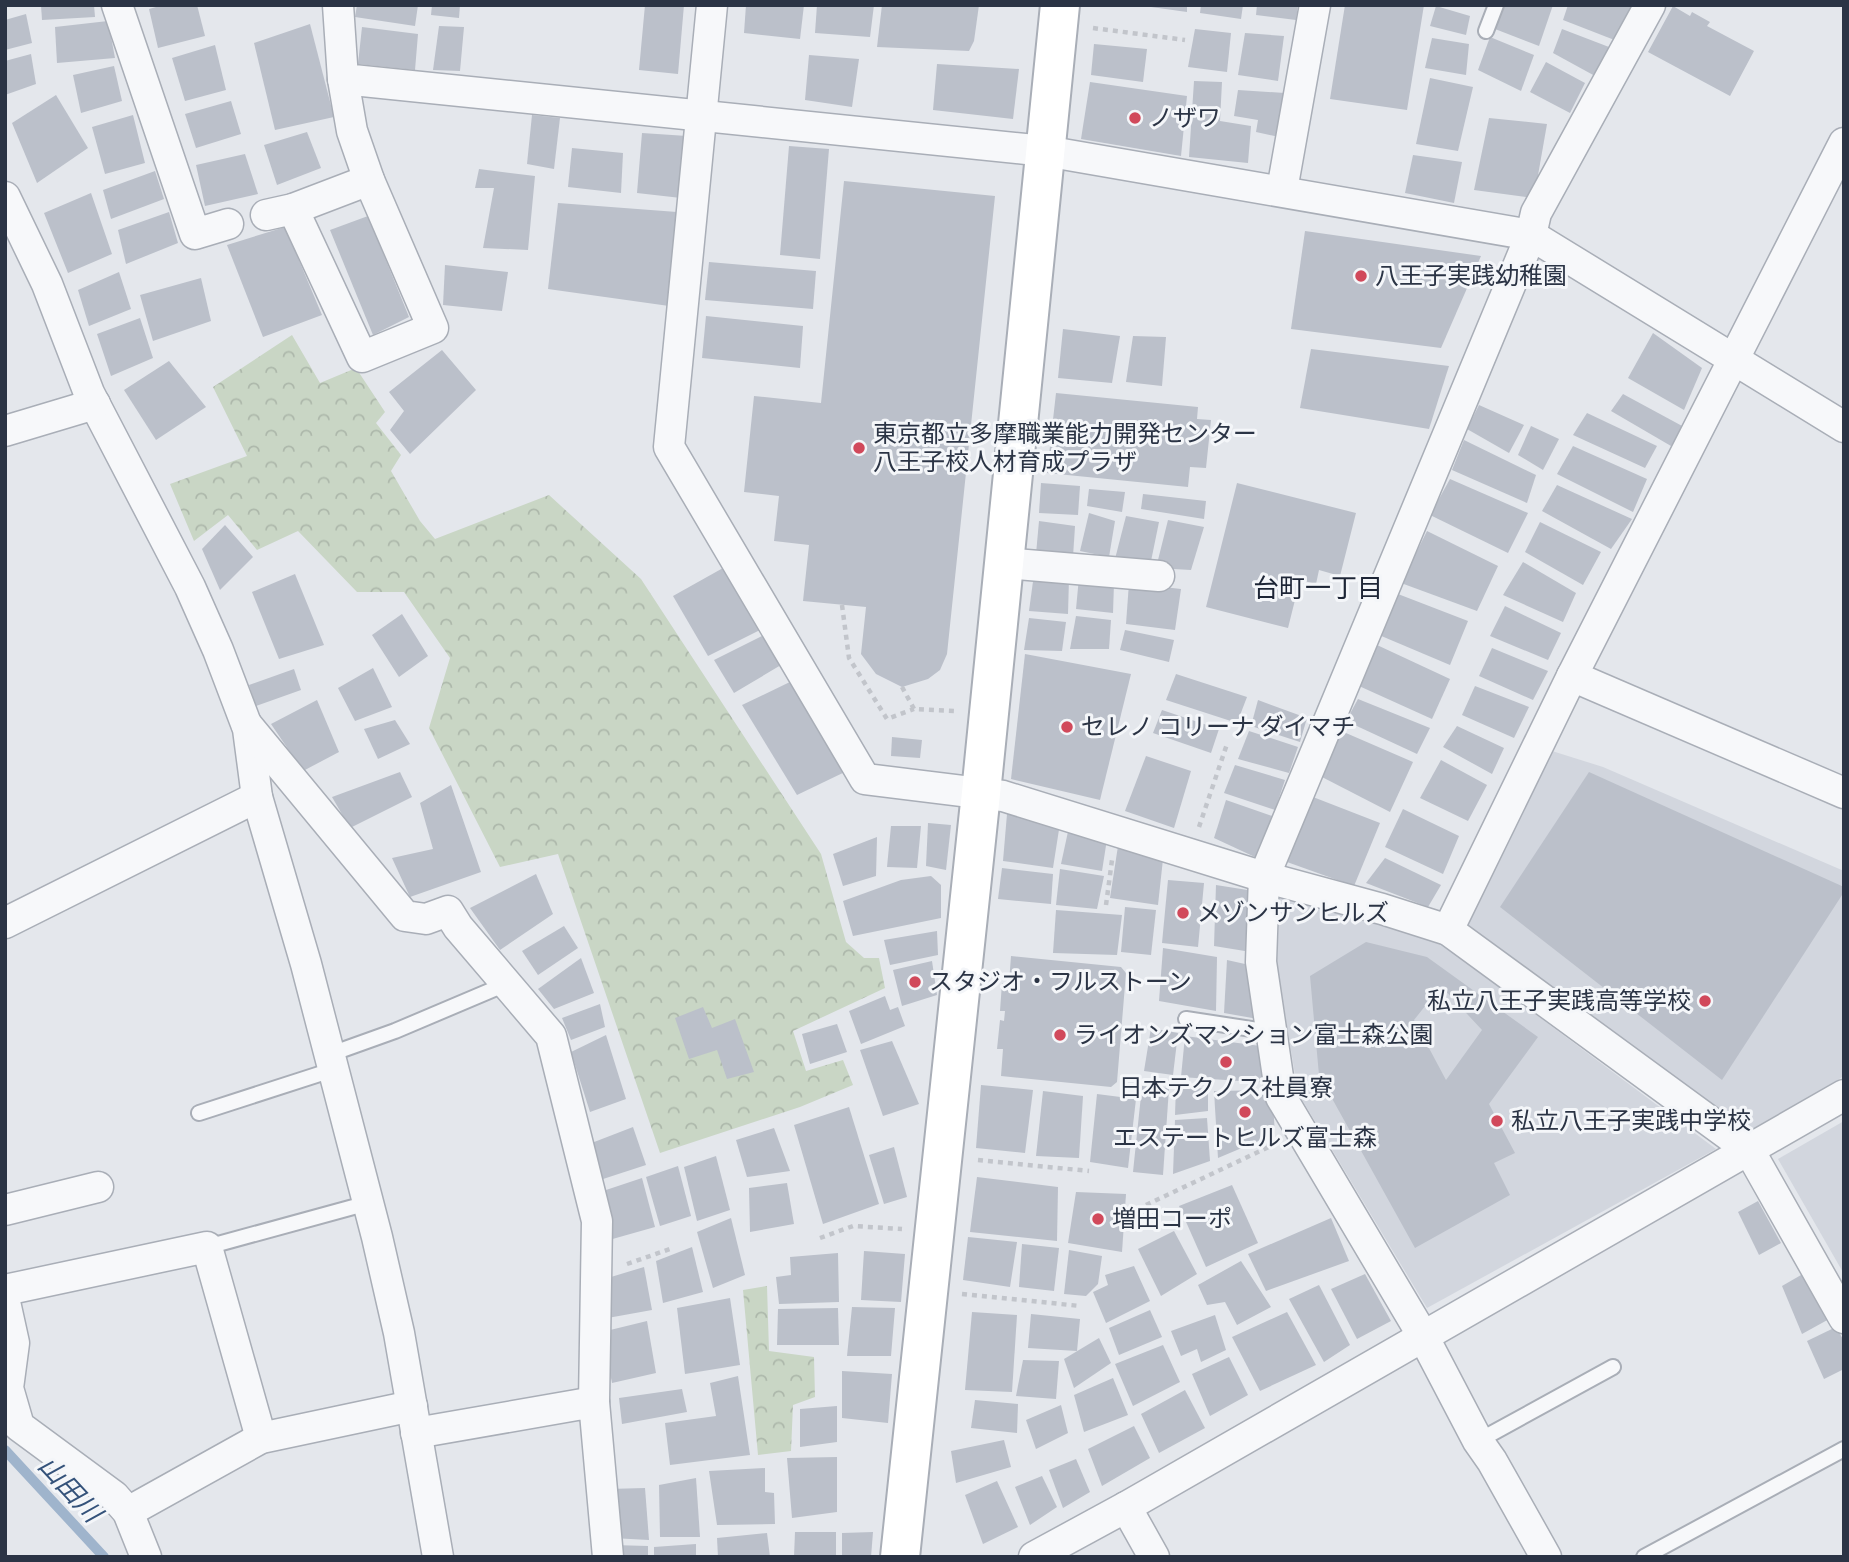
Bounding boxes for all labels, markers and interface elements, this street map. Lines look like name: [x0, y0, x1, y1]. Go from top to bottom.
place label: ノザワ: [1149, 99, 1221, 135]
marker: ノザワ: [1127, 110, 1143, 126]
place label: 八王子実践幼稚園: [1375, 257, 1567, 293]
marker: 八王子実践幼稚園: [1353, 268, 1369, 284]
place label: 東京都立多摩職業能力開発センター 八王子校人材育成プラザ: [873, 415, 1257, 479]
marker: 東京都立多摩職業能力開発センター 八王子校人材育成プラザ: [851, 440, 867, 456]
district label: 台町一丁目: [1253, 568, 1383, 607]
place label: セレノ コリーナ ダイマチ: [1081, 708, 1356, 744]
marker: セレノ コリーナ ダイマチ: [1059, 719, 1075, 735]
place label: メゾンサンヒルズ: [1197, 894, 1389, 930]
marker: メゾンサンヒルズ: [1175, 905, 1191, 921]
place label: スタジオ・フルストーン: [929, 963, 1192, 999]
marker: スタジオ・フルストーン: [907, 974, 923, 990]
place label: 私立八王子実践高等学校: [1427, 982, 1691, 1018]
marker: 私立八王子実践高等学校: [1697, 993, 1713, 1009]
place label: ライオンズマンション富士森公園: [1074, 1016, 1434, 1052]
marker: ライオンズマンション富士森公園: [1052, 1027, 1068, 1043]
marker: 日本テクノス社員寮: [1218, 1054, 1234, 1070]
place label: 日本テクノス社員寮: [1119, 1069, 1333, 1105]
place label: 私立八王子実践中学校: [1511, 1102, 1751, 1138]
marker: エステートヒルズ富士森: [1237, 1104, 1253, 1120]
marker: 私立八王子実践中学校: [1489, 1113, 1505, 1129]
place label: エステートヒルズ富士森: [1113, 1119, 1377, 1155]
place label: 増田コーポ: [1112, 1200, 1232, 1236]
marker: 増田コーポ: [1090, 1211, 1106, 1227]
water label: 山田川: [30, 1447, 113, 1533]

